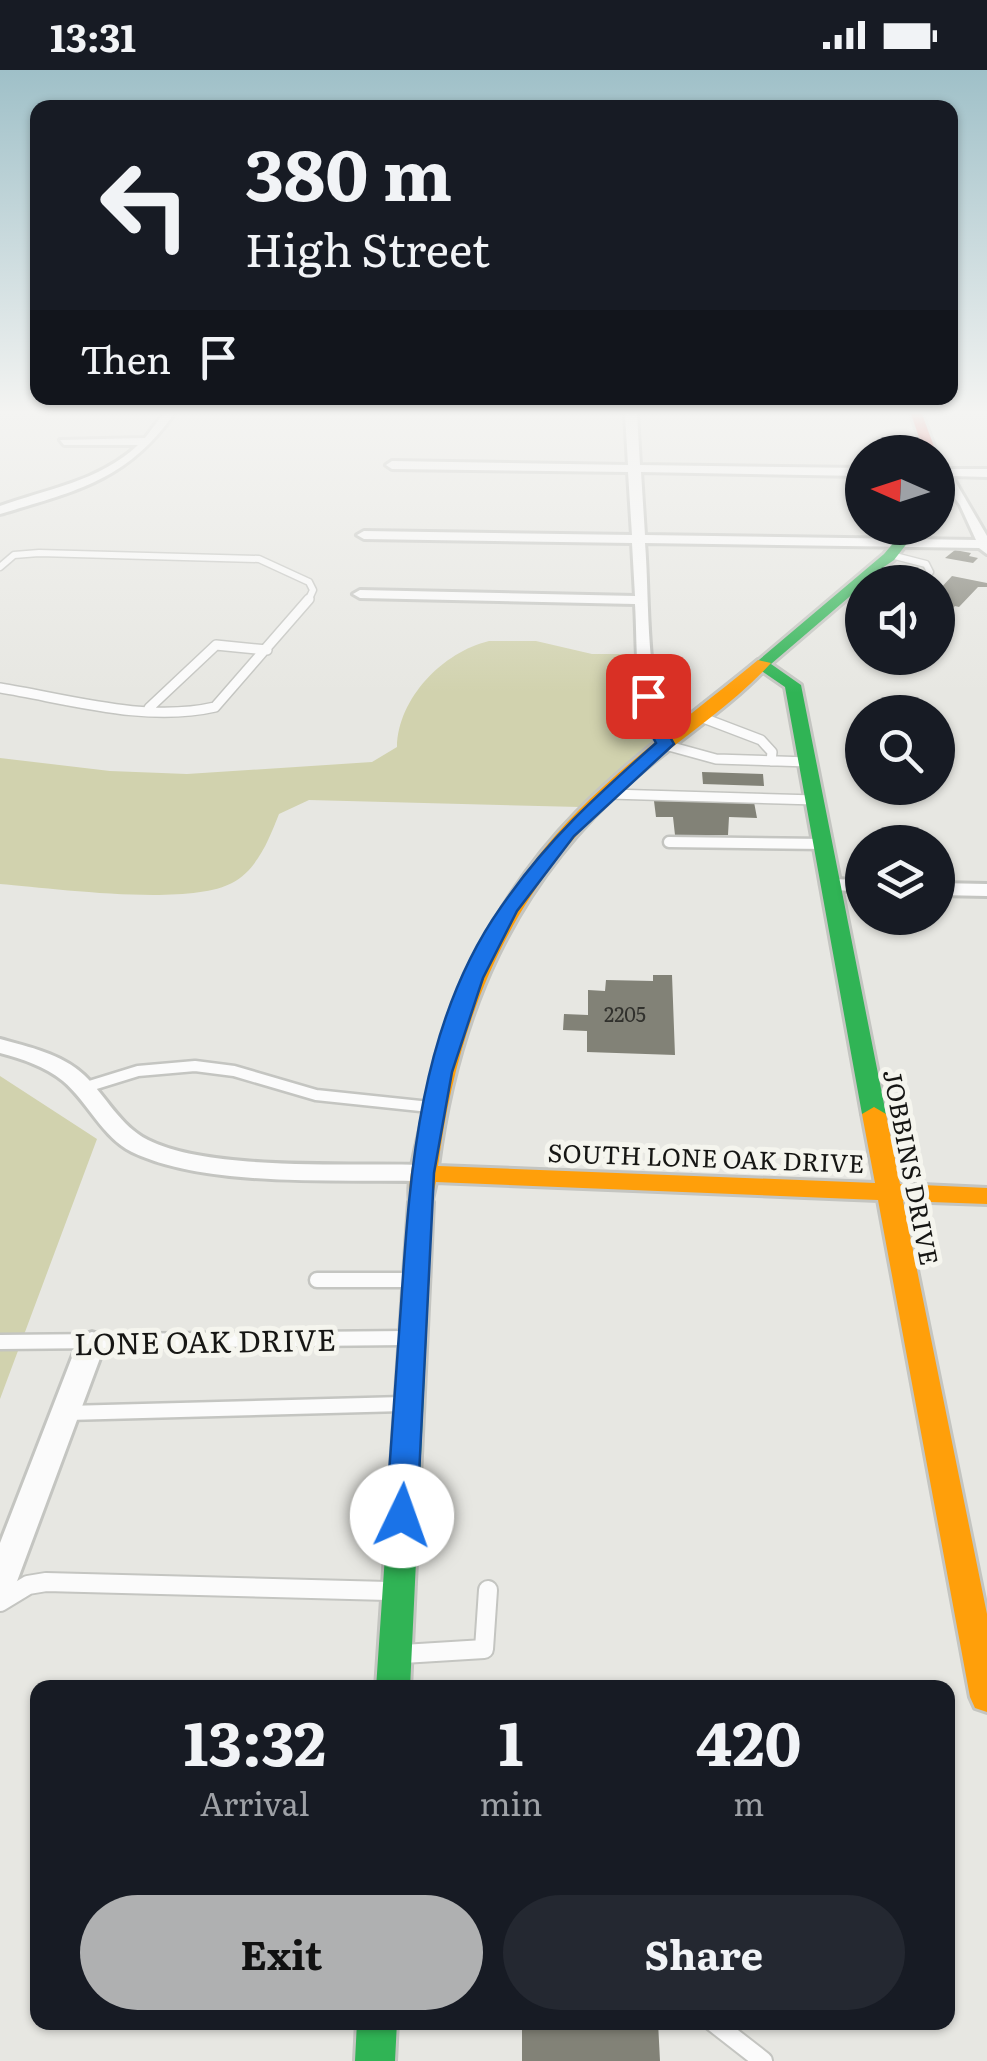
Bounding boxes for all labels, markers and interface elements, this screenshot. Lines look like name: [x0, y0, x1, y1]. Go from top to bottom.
text: 13:31: [50, 7, 136, 64]
text: 380 m: [245, 119, 452, 223]
icon: left: [80, 140, 210, 270]
text: High Street: [245, 214, 490, 281]
text: Then: [80, 329, 171, 386]
icon: arrive: [191, 330, 246, 385]
north arrow: [845, 435, 955, 545]
map controls: [845, 435, 955, 935]
button: sound: [845, 565, 955, 675]
pin: [606, 654, 691, 739]
icon: arrive: [621, 669, 676, 724]
button: search: [845, 695, 955, 805]
button: layers: [845, 825, 955, 935]
house number: 2205: [604, 998, 646, 1028]
street label: JOBBINS DRIVE: [875, 1066, 949, 1268]
street label: SOUTH LONE OAK DRIVE: [547, 1133, 865, 1181]
street label: LONE OAK DRIVE: [74, 1316, 336, 1364]
position arrow: [350, 1464, 454, 1568]
text: 13:32: [184, 1695, 326, 1784]
text: 1: [499, 1695, 523, 1784]
text: 420: [696, 1695, 801, 1784]
text: Arrival: [200, 1778, 309, 1826]
text: min: [479, 1778, 542, 1826]
text: m: [733, 1778, 764, 1826]
button: Exit: [80, 1895, 483, 2010]
button: Share: [503, 1895, 905, 2010]

